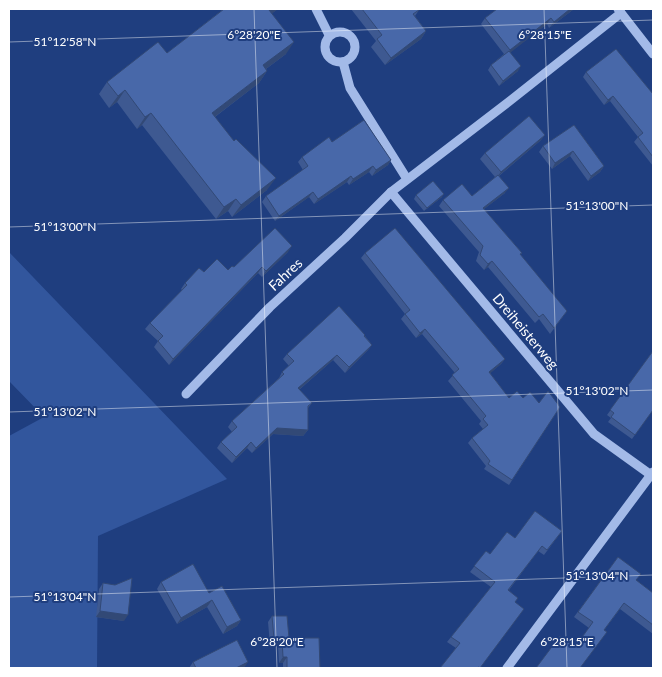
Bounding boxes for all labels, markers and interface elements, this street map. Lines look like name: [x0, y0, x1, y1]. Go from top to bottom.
text: 6°28'20"E: [227, 27, 281, 42]
text: 6°28'15"E: [518, 27, 572, 42]
text: 51°12'58"N: [34, 34, 96, 49]
text: 51°13'00"N: [566, 198, 628, 213]
text: 51°13'00"N: [34, 219, 96, 234]
street label: Fahres: [265, 254, 305, 294]
street label: Dreiheisterweg: [489, 290, 563, 372]
text: 51°13'02"N: [566, 383, 628, 398]
text: 51°13'02"N: [34, 404, 96, 419]
text: 51°13'04"N: [566, 568, 628, 583]
text: 51°13'04"N: [34, 589, 96, 604]
text: 6°28'20"E: [250, 634, 304, 649]
text: 6°28'15"E: [540, 634, 594, 649]

